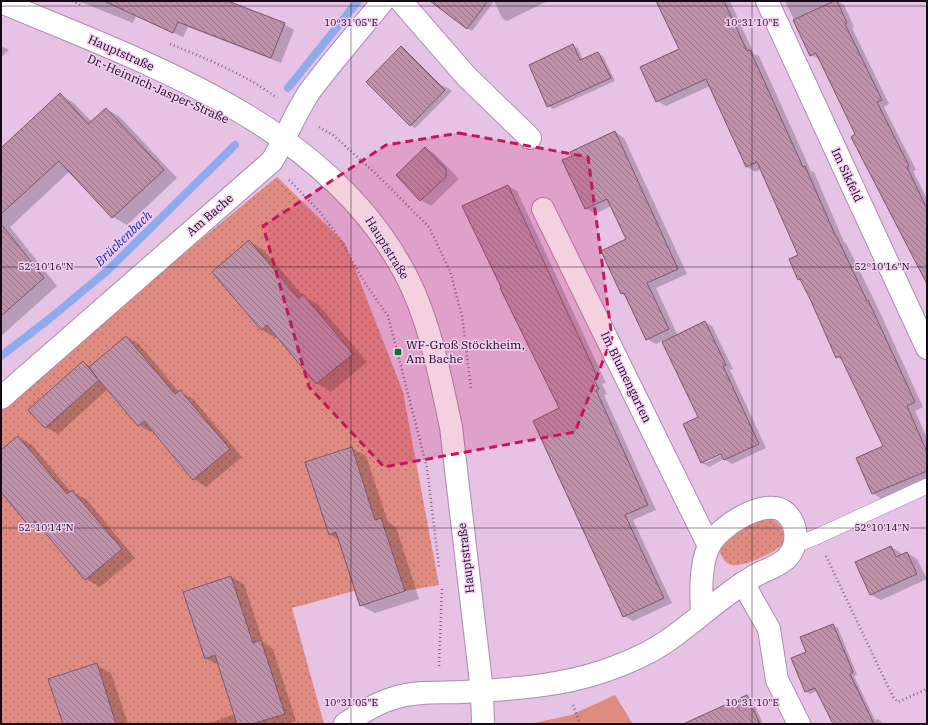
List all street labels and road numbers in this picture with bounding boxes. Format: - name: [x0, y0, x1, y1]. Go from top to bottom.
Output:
- street label: Hauptstraße: [86, 31, 157, 74]
- street label: Dr.-Heinrich-Jasper-Straße: [85, 50, 231, 127]
- street label: Im Sikfeld: [828, 146, 866, 204]
- street label: Am Bache: [183, 190, 236, 239]
- street label: Hauptstraße: [362, 214, 413, 282]
- street label: Im Blumengarten: [598, 329, 655, 425]
- street label: Hauptstraße: [454, 522, 477, 594]

